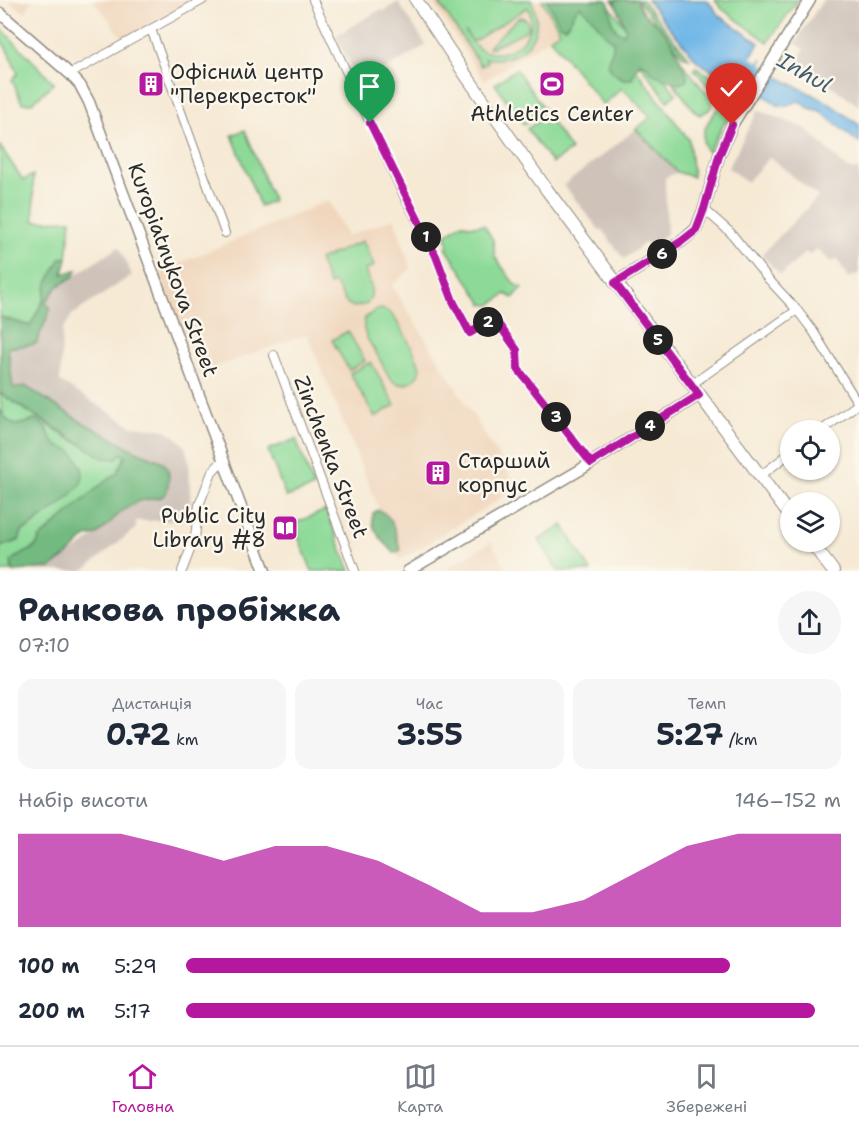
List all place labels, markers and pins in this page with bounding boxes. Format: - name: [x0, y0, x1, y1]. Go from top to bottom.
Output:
- place label: Офісний центр "Перекресток": [170, 58, 324, 110]
- pin: [344, 61, 395, 123]
- pin: [706, 63, 757, 125]
- building icon: Офісний центр "Перекресток": [136, 69, 166, 99]
- sports icon: Athletics Center: [537, 69, 567, 99]
- place label: Athletics Center: [470, 100, 634, 128]
- pin: 1: [411, 222, 441, 252]
- pin: 6: [647, 239, 677, 269]
- pin: 2: [473, 307, 503, 337]
- pin: 5: [643, 325, 673, 355]
- pin: 3: [541, 402, 571, 432]
- pin: 4: [635, 411, 665, 441]
- place label: Старший корпус: [458, 447, 550, 499]
- building icon: Старший корпус: [423, 458, 453, 488]
- place label: Public City Library #8: [153, 502, 266, 554]
- library icon: Public City Library #8: [270, 513, 300, 543]

